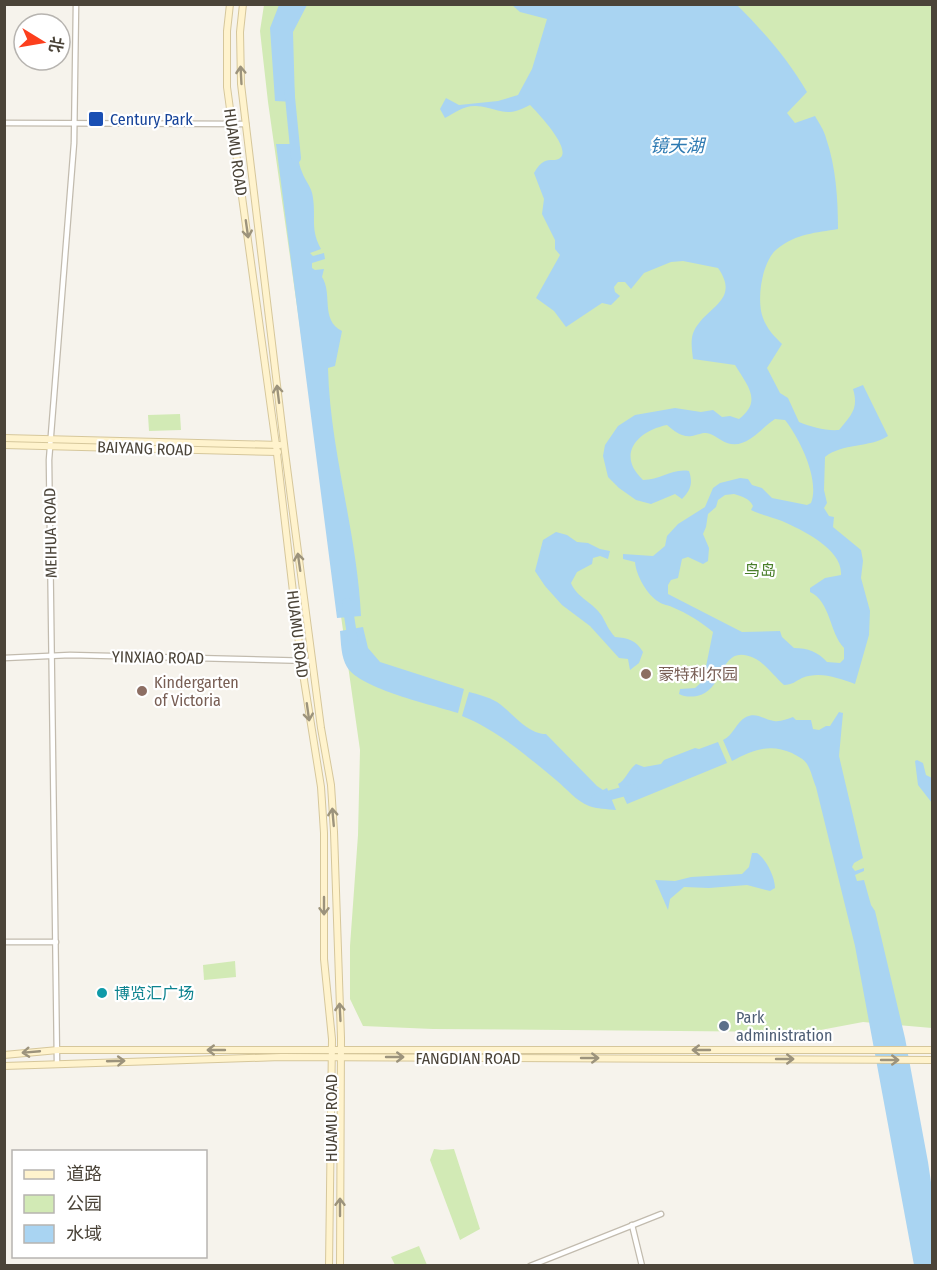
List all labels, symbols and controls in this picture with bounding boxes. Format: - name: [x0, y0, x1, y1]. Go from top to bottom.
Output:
- north arrow: [12, 12, 72, 72]
- text: 北: [45, 35, 67, 54]
- one-way arrow: [236, 66, 247, 86]
- street label: HUAMU ROAD: [220, 107, 251, 197]
- marker: Century Park: [87, 110, 105, 128]
- place label: Century Park: [110, 110, 193, 129]
- water label: 镜天湖: [650, 135, 707, 157]
- one-way arrow: [241, 219, 252, 239]
- one-way arrow: [272, 385, 283, 405]
- street label: BAIYANG ROAD: [97, 437, 193, 460]
- street label: MEIHUA ROAD: [40, 488, 61, 578]
- one-way arrow: [293, 552, 304, 572]
- park label: 鸟岛: [744, 561, 776, 580]
- street label: HUAMU ROAD: [283, 589, 312, 679]
- street label: YINXIAO ROAD: [112, 647, 204, 668]
- place label: 蒙特利尔园: [658, 665, 738, 684]
- marker: 蒙特利尔园: [639, 667, 653, 681]
- place label: Kindergarten of Victoria: [154, 673, 239, 710]
- marker: Kindergarten of Victoria: [135, 684, 149, 698]
- one-way arrow: [303, 701, 314, 721]
- one-way arrow: [327, 808, 338, 828]
- one-way arrow: [318, 895, 330, 915]
- place label: 博览汇广场: [114, 984, 194, 1003]
- marker: 博览汇广场: [95, 986, 109, 1000]
- one-way arrow: [335, 1003, 346, 1023]
- place label: Park administration: [736, 1008, 832, 1045]
- marker: Park administration: [717, 1019, 731, 1033]
- one-way arrow: [207, 1044, 227, 1056]
- one-way arrow: [692, 1044, 712, 1056]
- one-way arrow: [22, 1047, 42, 1058]
- street label: FANGDIAN ROAD: [415, 1049, 521, 1068]
- one-way arrow: [384, 1051, 404, 1063]
- one-way arrow: [579, 1052, 599, 1064]
- one-way arrow: [774, 1053, 794, 1065]
- one-way arrow: [880, 1054, 900, 1066]
- one-way arrow: [105, 1055, 125, 1067]
- street label: HUAMU ROAD: [322, 1074, 341, 1162]
- legend: [12, 1150, 207, 1258]
- text: 道路: [66, 1163, 102, 1185]
- text: 公园: [66, 1193, 102, 1215]
- one-way arrow: [334, 1198, 346, 1218]
- text: 水域: [66, 1223, 102, 1245]

